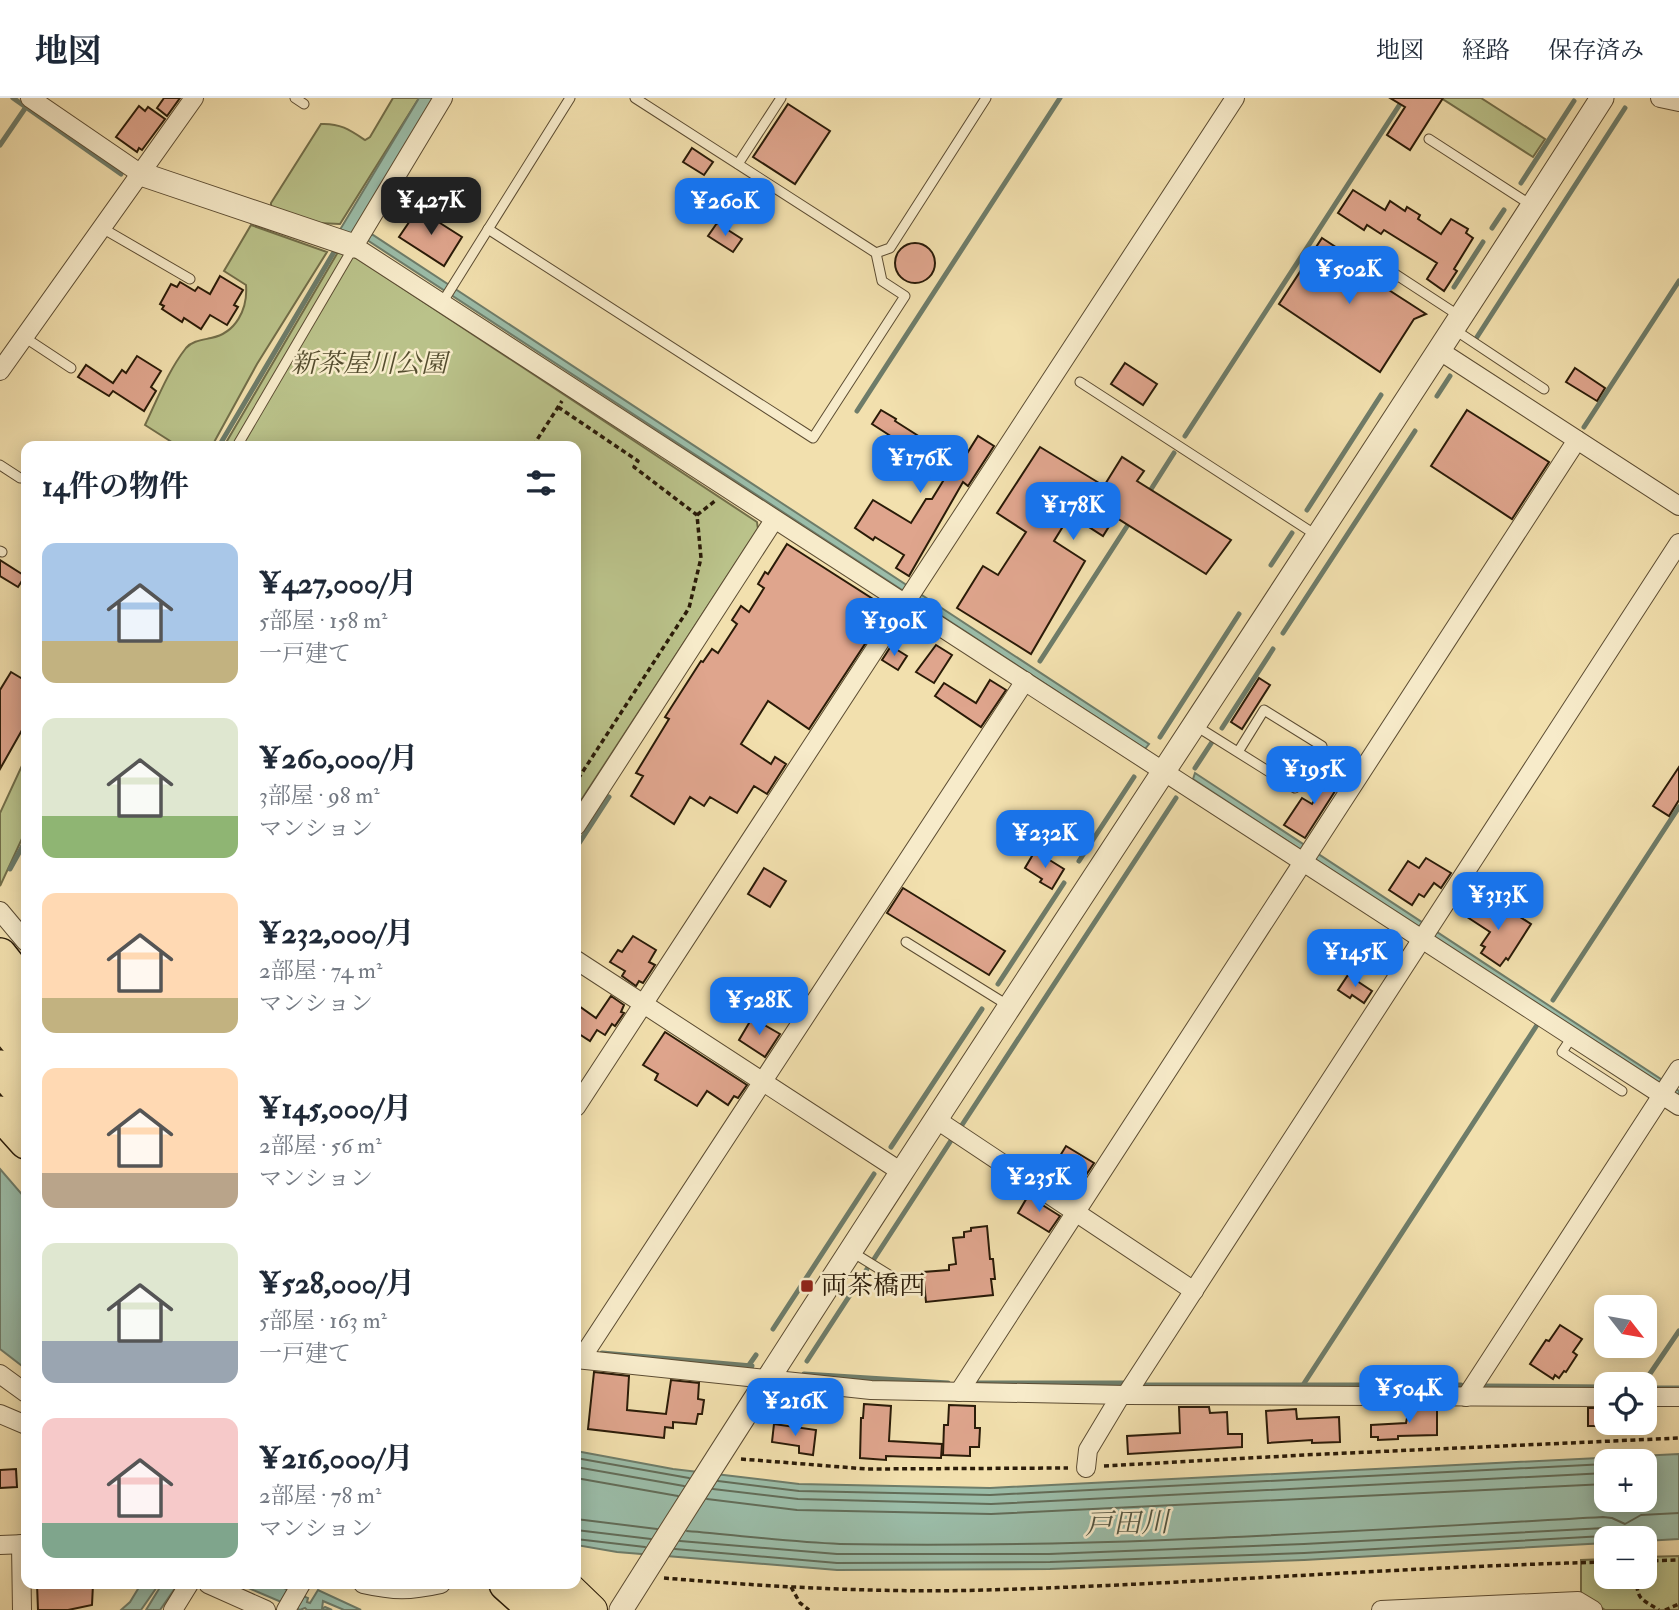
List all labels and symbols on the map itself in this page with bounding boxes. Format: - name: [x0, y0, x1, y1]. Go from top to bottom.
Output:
- pin: ¥427K: [382, 178, 480, 237]
- pin: ¥260K: [676, 178, 774, 238]
- pin: ¥502K: [1300, 246, 1398, 306]
- park label: 新茶屋川公園: [291, 348, 451, 380]
- pin: ¥176K: [871, 436, 969, 495]
- pin: ¥178K: [1024, 482, 1122, 542]
- pin: ¥190K: [845, 598, 943, 658]
- pin: ¥195K: [1265, 746, 1363, 806]
- pin: ¥232K: [996, 810, 1094, 870]
- pin: ¥313K: [1449, 872, 1547, 932]
- pin: ¥145K: [1306, 930, 1404, 989]
- pin: ¥528K: [710, 978, 808, 1037]
- pin: ¥235K: [990, 1154, 1088, 1214]
- place label: 両茶橋西: [821, 1270, 925, 1302]
- marker: 両茶橋西: [799, 1278, 815, 1294]
- north arrow: [1594, 1295, 1657, 1358]
- pin: ¥504K: [1360, 1366, 1458, 1425]
- pin: ¥216K: [746, 1378, 844, 1438]
- water label: 戸田川: [1084, 1505, 1173, 1543]

